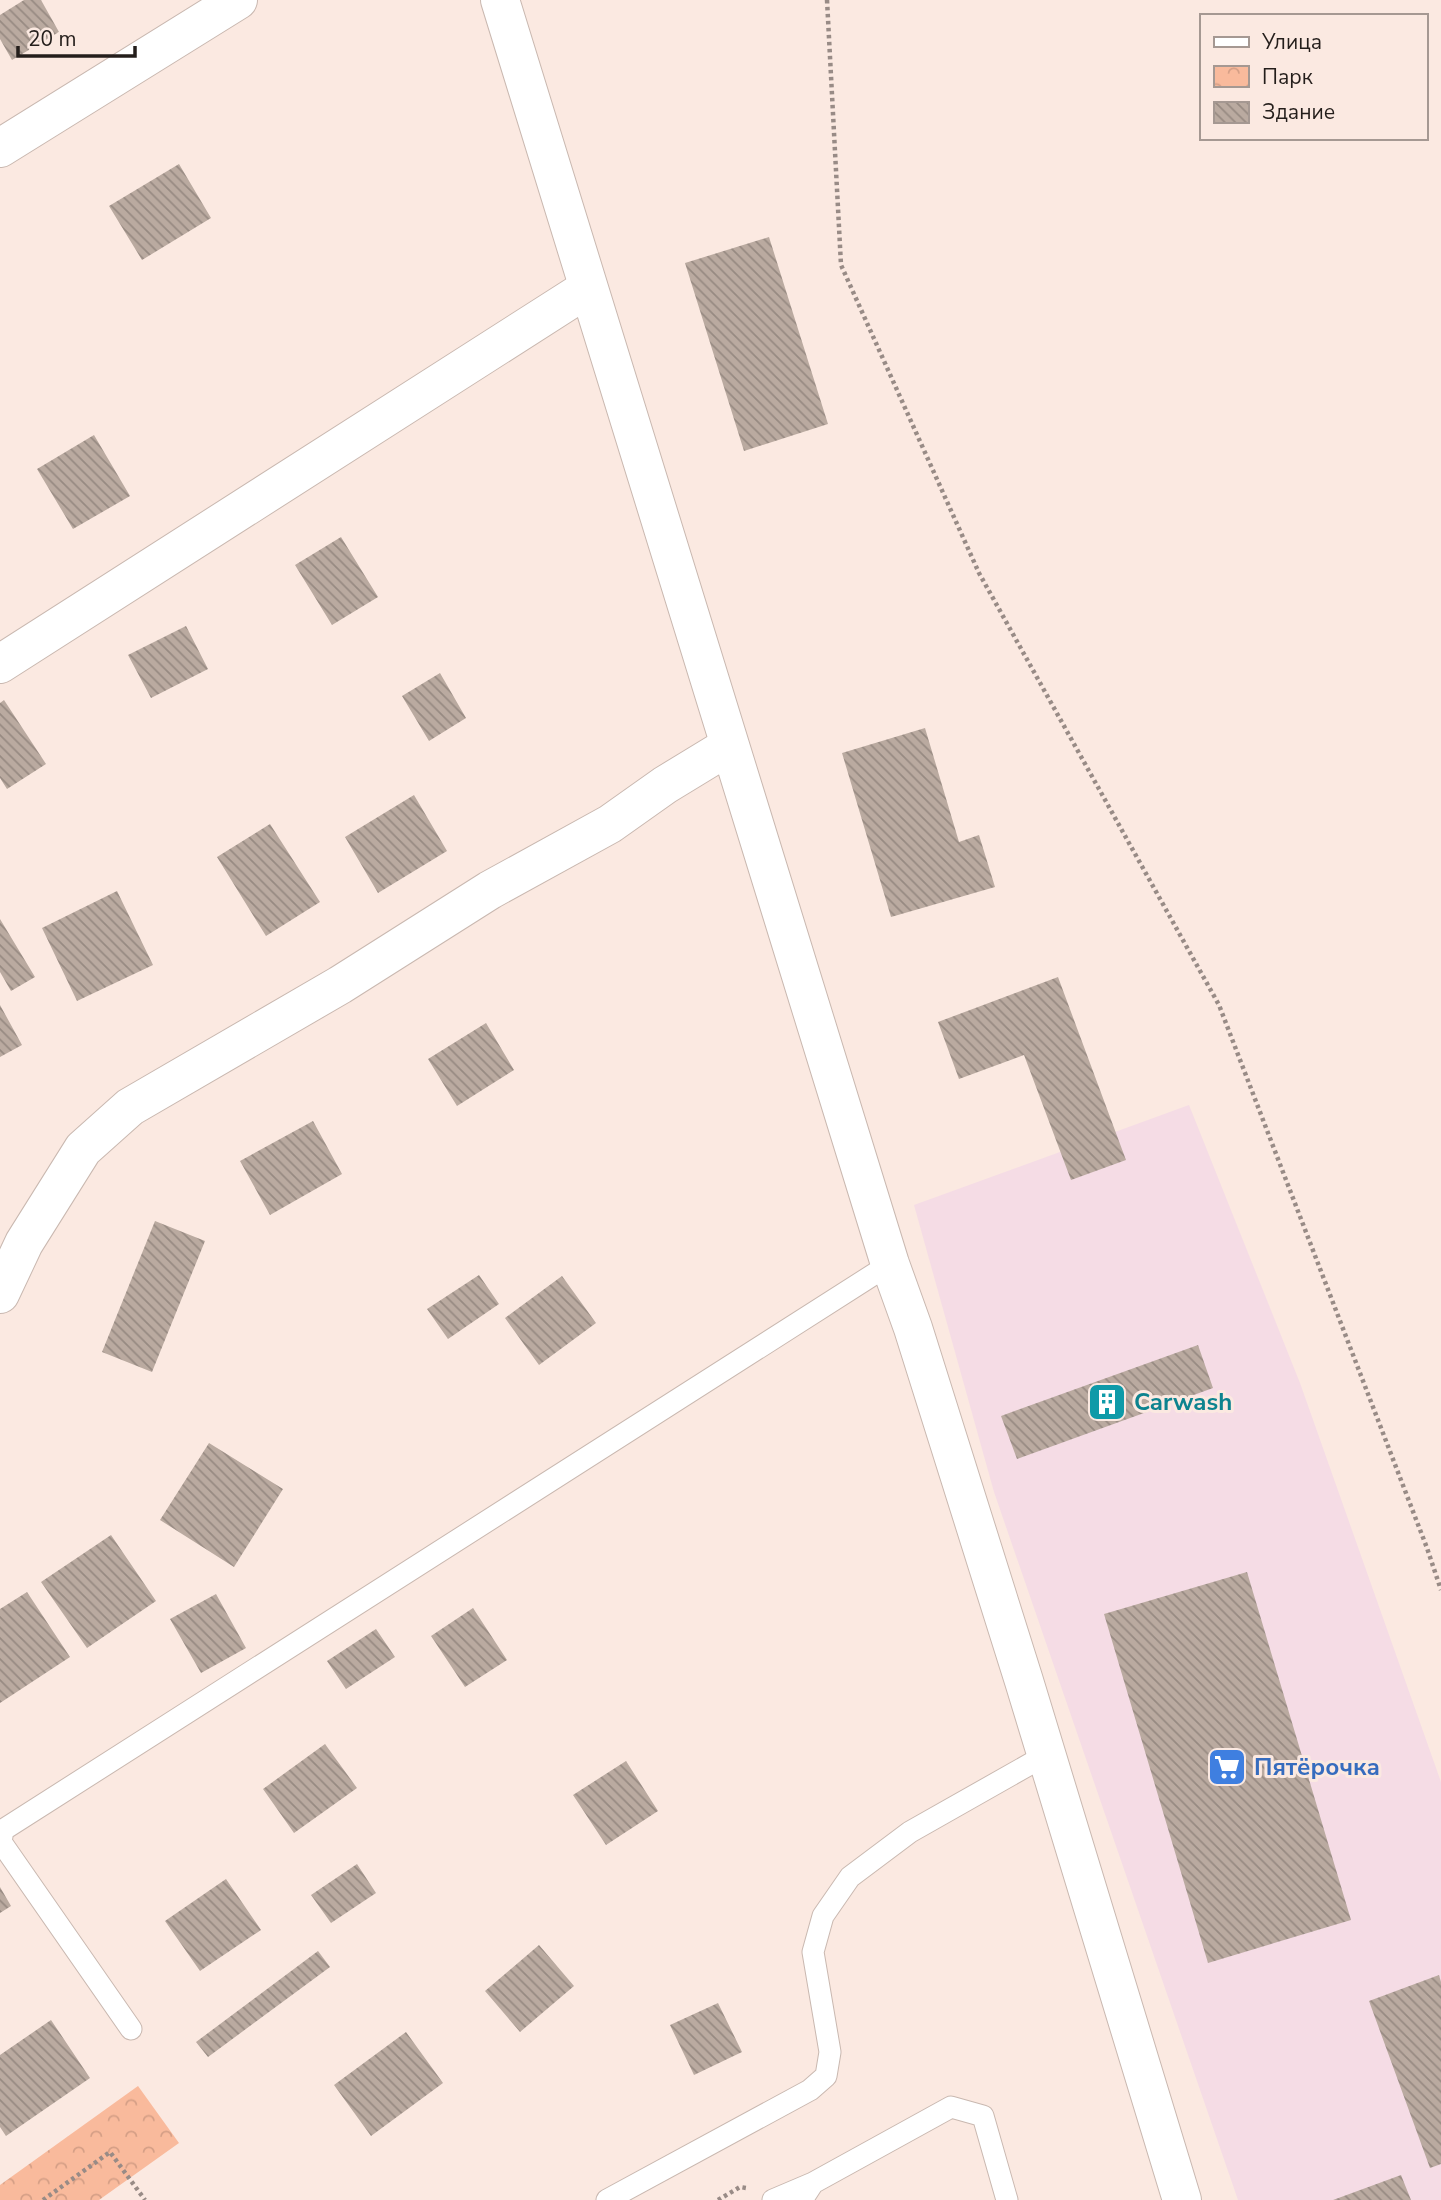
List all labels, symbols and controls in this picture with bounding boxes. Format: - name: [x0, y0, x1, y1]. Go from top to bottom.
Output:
- scale bar: [18, 14, 135, 58]
- legend: [1200, 14, 1427, 140]
- text: 20 m: [28, 25, 77, 53]
- text: Улица: [1261, 28, 1322, 56]
- text: Парк: [1262, 63, 1314, 91]
- text: Здание: [1262, 98, 1335, 126]
- building icon: Carwash: [1086, 1381, 1128, 1423]
- place label: Carwash: [1134, 1386, 1232, 1418]
- supermarket icon: Пятёрочка: [1206, 1746, 1248, 1788]
- place label: Пятёрочка: [1254, 1751, 1380, 1783]

